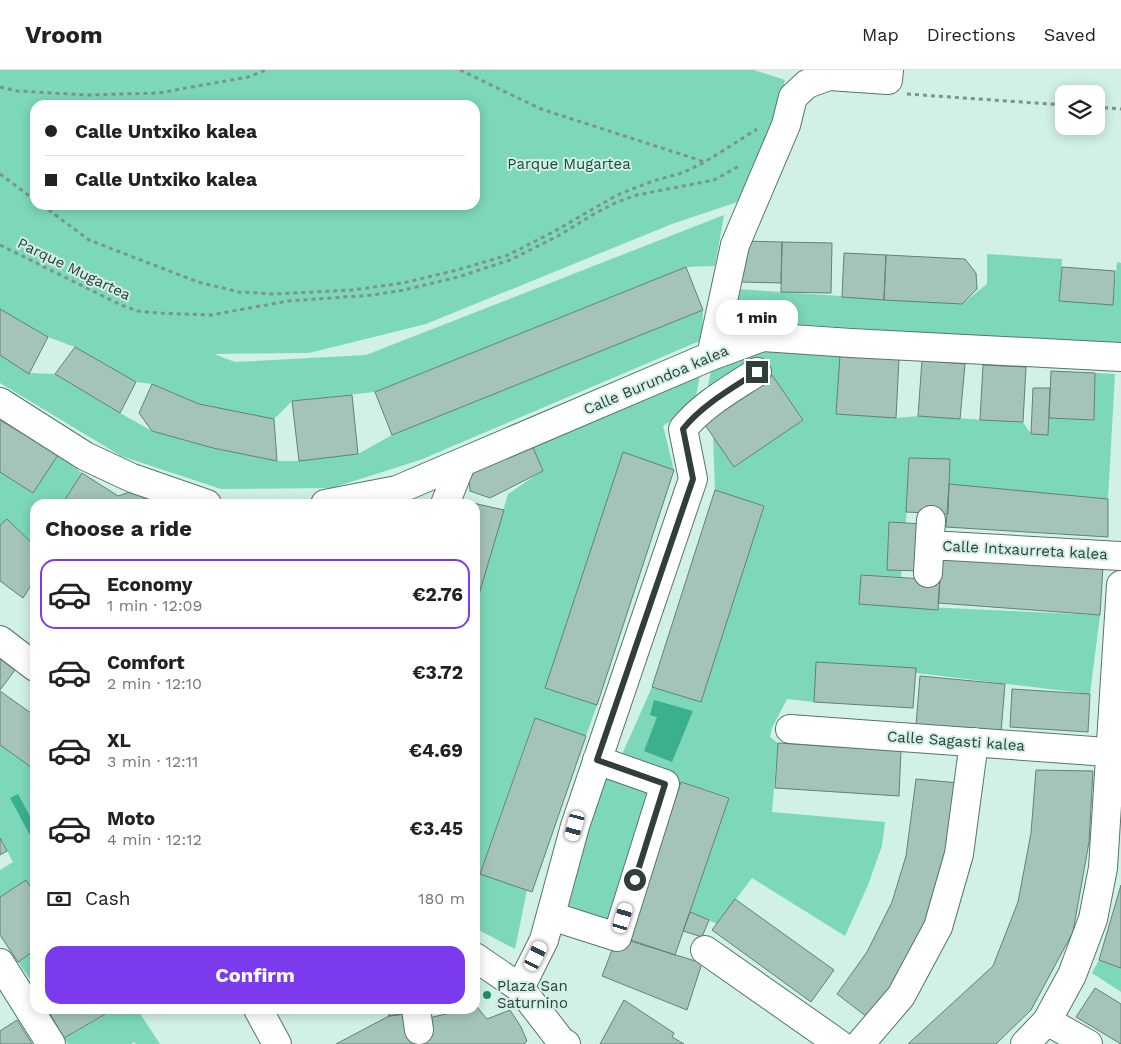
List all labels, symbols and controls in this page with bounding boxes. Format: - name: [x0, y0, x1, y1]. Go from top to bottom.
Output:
- text: Vroom: [25, 21, 103, 49]
- text: Map: [862, 24, 899, 45]
- text: Directions: [927, 24, 1016, 45]
- text: Saved: [1044, 24, 1096, 45]
- map controls: [1055, 85, 1105, 135]
- button: layers: [1055, 85, 1105, 135]
- text: Calle Untxiko kalea: [75, 120, 257, 143]
- park label: Parque Mugartea: [507, 155, 631, 173]
- text: Calle Untxiko kalea: [75, 168, 257, 191]
- street label: Parque Mugartea: [15, 234, 134, 304]
- callout: 1 min: [716, 300, 798, 334]
- text: 1 min: [736, 308, 778, 327]
- street label: Calle Burundoa kalea: [581, 341, 732, 419]
- route end: [746, 361, 768, 383]
- text: Choose a ride: [45, 516, 192, 541]
- street label: Calle Intxaurreta kalea: [942, 537, 1109, 563]
- icon: car: [47, 572, 92, 617]
- text: Economy: [107, 573, 192, 596]
- text: €2.76: [412, 583, 463, 606]
- text: 1 min · 12:09: [107, 596, 202, 615]
- icon: car: [47, 650, 92, 695]
- text: Comfort: [107, 651, 185, 674]
- text: €3.72: [412, 661, 463, 684]
- text: 2 min · 12:10: [107, 674, 202, 693]
- street label: Calle Sagasti kalea: [887, 727, 1026, 755]
- icon: car: [47, 728, 92, 773]
- text: XL: [107, 729, 131, 752]
- text: €4.69: [409, 739, 463, 762]
- text: 3 min · 12:11: [107, 752, 198, 771]
- icon: car: [47, 806, 92, 851]
- text: Moto: [107, 807, 155, 830]
- car: [563, 810, 586, 842]
- text: €3.45: [410, 817, 463, 840]
- text: 4 min · 12:12: [107, 830, 202, 849]
- route start: [624, 869, 646, 891]
- icon: cash: [45, 885, 73, 913]
- text: Cash: [85, 887, 131, 910]
- text: 180 m: [418, 889, 465, 908]
- car: [611, 901, 634, 935]
- car: [522, 939, 549, 973]
- button: Confirm: [45, 946, 465, 1004]
- place label: Plaza San Saturnino: [497, 977, 568, 1012]
- marker: Plaza San Saturnino: [481, 989, 493, 1001]

